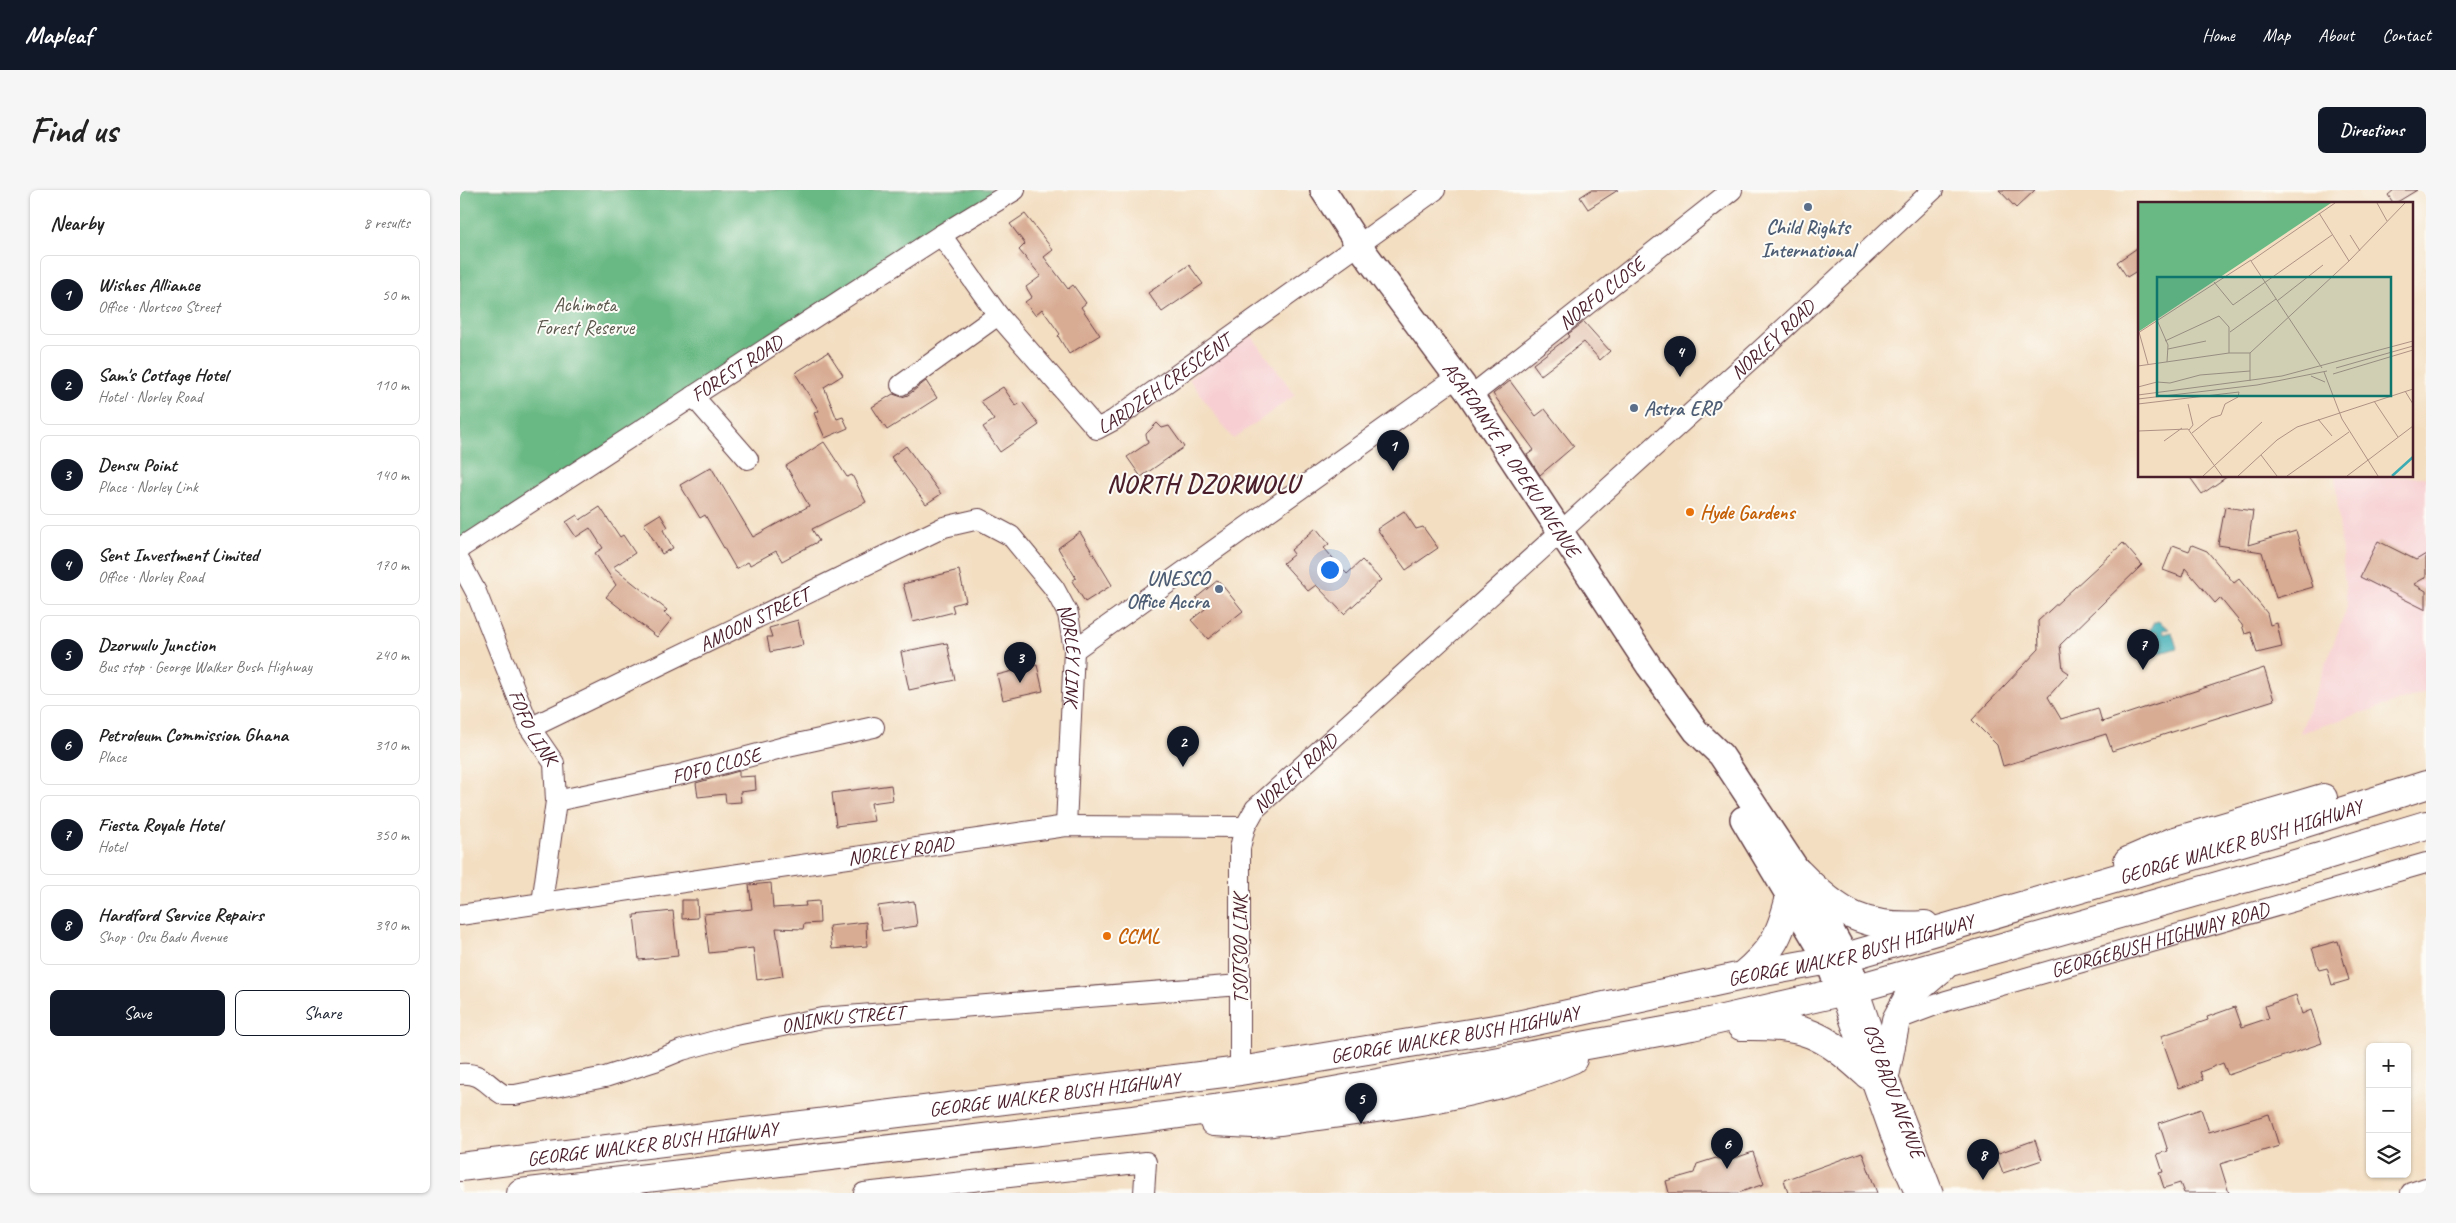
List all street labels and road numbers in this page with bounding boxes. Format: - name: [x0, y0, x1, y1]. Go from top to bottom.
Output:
- street label: NORFO CLOSE: [1554, 250, 1652, 335]
- street label: NORLEY ROAD: [1725, 293, 1822, 385]
- street label: LARDZEH CRESCENT: [1093, 326, 1240, 440]
- street label: FOREST ROAD: [686, 328, 789, 407]
- street label: ASAFOANYE A. OPEKU AVENUE: [1437, 357, 1587, 564]
- street label: AMOON STREET: [695, 580, 818, 657]
- street label: NORLEY LINK: [1051, 599, 1087, 710]
- street label: FOFO LINK: [503, 686, 565, 772]
- street label: NORLEY ROAD: [1247, 727, 1345, 818]
- street label: FOFO CLOSE: [669, 741, 766, 789]
- street label: GEORGE WALKER BUSH HIGHWAY: [2116, 793, 2368, 890]
- street label: NORLEY ROAD: [846, 830, 957, 871]
- street label: TSOTSOO LINK: [1228, 890, 1253, 1004]
- street label: GEORGEBUSH HIGHWAY ROAD: [2048, 896, 2273, 983]
- street label: GEORGE WALKER BUSH HIGHWAY: [1725, 908, 1980, 992]
- street label: ONINKU STREET: [779, 999, 909, 1039]
- street label: GEORGE WALKER BUSH HIGHWAY: [1329, 999, 1585, 1069]
- street label: OSU BADU AVENUE: [1858, 1020, 1931, 1165]
- street label: GEORGE WALKER BUSH HIGHWAY: [928, 1066, 1184, 1122]
- street label: GEORGE WALKER BUSH HIGHWAY: [526, 1116, 782, 1172]

